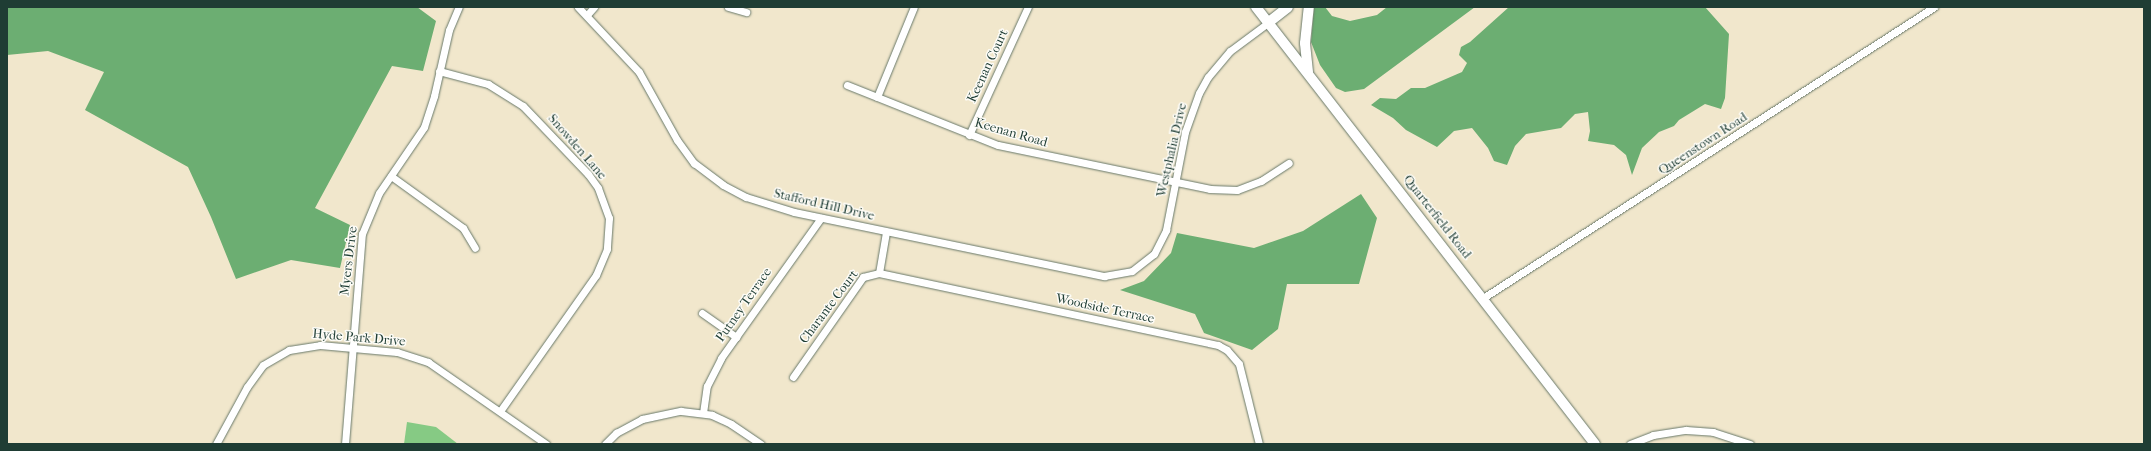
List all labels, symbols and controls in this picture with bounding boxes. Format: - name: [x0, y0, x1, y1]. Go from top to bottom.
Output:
- street label: Keenan Court: [964, 27, 1012, 105]
- street label: Westphalia Drive: [1154, 101, 1190, 199]
- street label: Queenstown Road: [1656, 110, 1750, 178]
- street label: Snowden Lane: [544, 111, 610, 183]
- street label: Keenan Road: [973, 115, 1049, 151]
- street label: Quarterfield Road: [1400, 172, 1474, 262]
- street label: Stafford Hill Drive: [772, 186, 876, 224]
- street label: Myers Drive: [337, 226, 361, 296]
- street label: Putney Terrace: [713, 265, 775, 345]
- street label: Charante Court: [796, 267, 862, 347]
- street label: Woodside Terrace: [1054, 291, 1156, 327]
- street label: Hyde Park Drive: [312, 326, 406, 350]

